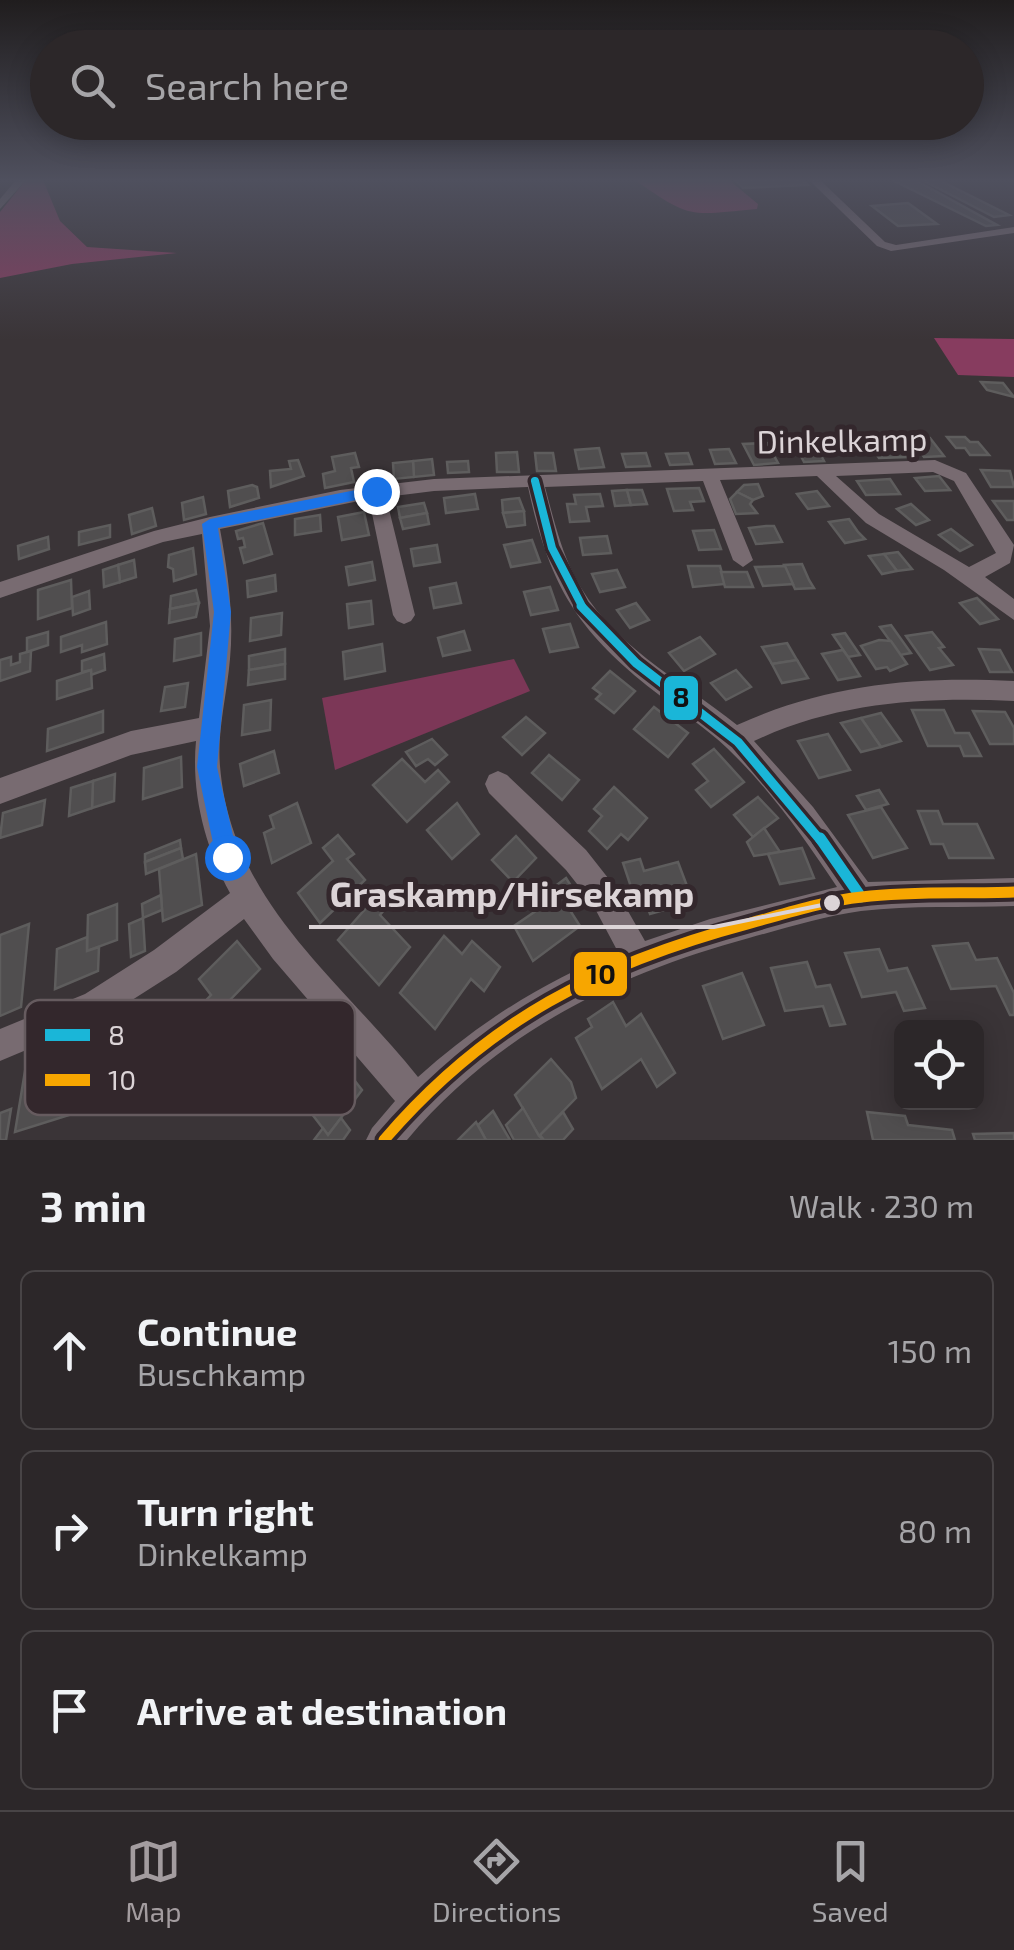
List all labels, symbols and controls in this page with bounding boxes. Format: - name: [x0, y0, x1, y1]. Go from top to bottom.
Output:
- search box: [30, 30, 984, 140]
- icon: search: [65, 58, 120, 113]
- text: Search here: [145, 62, 349, 108]
- street label: Dinkelkamp: [756, 419, 928, 459]
- route end: [354, 469, 400, 515]
- line badge: 8: [662, 674, 700, 722]
- text: 8: [672, 679, 690, 713]
- route start: [205, 835, 251, 881]
- callout: Graskamp/Hirsekamp: [309, 862, 714, 927]
- text: Graskamp/Hirsekamp: [330, 872, 694, 914]
- line badge: 10: [572, 950, 629, 998]
- text: 10: [586, 956, 616, 990]
- legend: [25, 1000, 355, 1115]
- text: 8: [108, 1017, 125, 1051]
- map controls: [894, 1020, 984, 1110]
- button: locate: [894, 1020, 984, 1110]
- text: 10: [108, 1062, 136, 1096]
- text: 3 min: [40, 1180, 147, 1230]
- text: Walk · 230 m: [789, 1186, 974, 1224]
- text: Continue: [137, 1308, 297, 1354]
- icon: ahead: [42, 1323, 97, 1378]
- text: 150 m: [888, 1331, 972, 1369]
- text: Buschkamp: [137, 1354, 306, 1392]
- text: Turn right: [137, 1488, 314, 1534]
- icon: right: [42, 1503, 97, 1558]
- text: 80 m: [898, 1511, 972, 1549]
- text: Dinkelkamp: [137, 1534, 308, 1572]
- icon: arrive: [42, 1683, 97, 1738]
- text: Arrive at destination: [137, 1687, 507, 1733]
- tab: Map: [125, 1834, 181, 1928]
- tab: Directions: [432, 1834, 561, 1928]
- tab: Saved: [812, 1834, 889, 1928]

